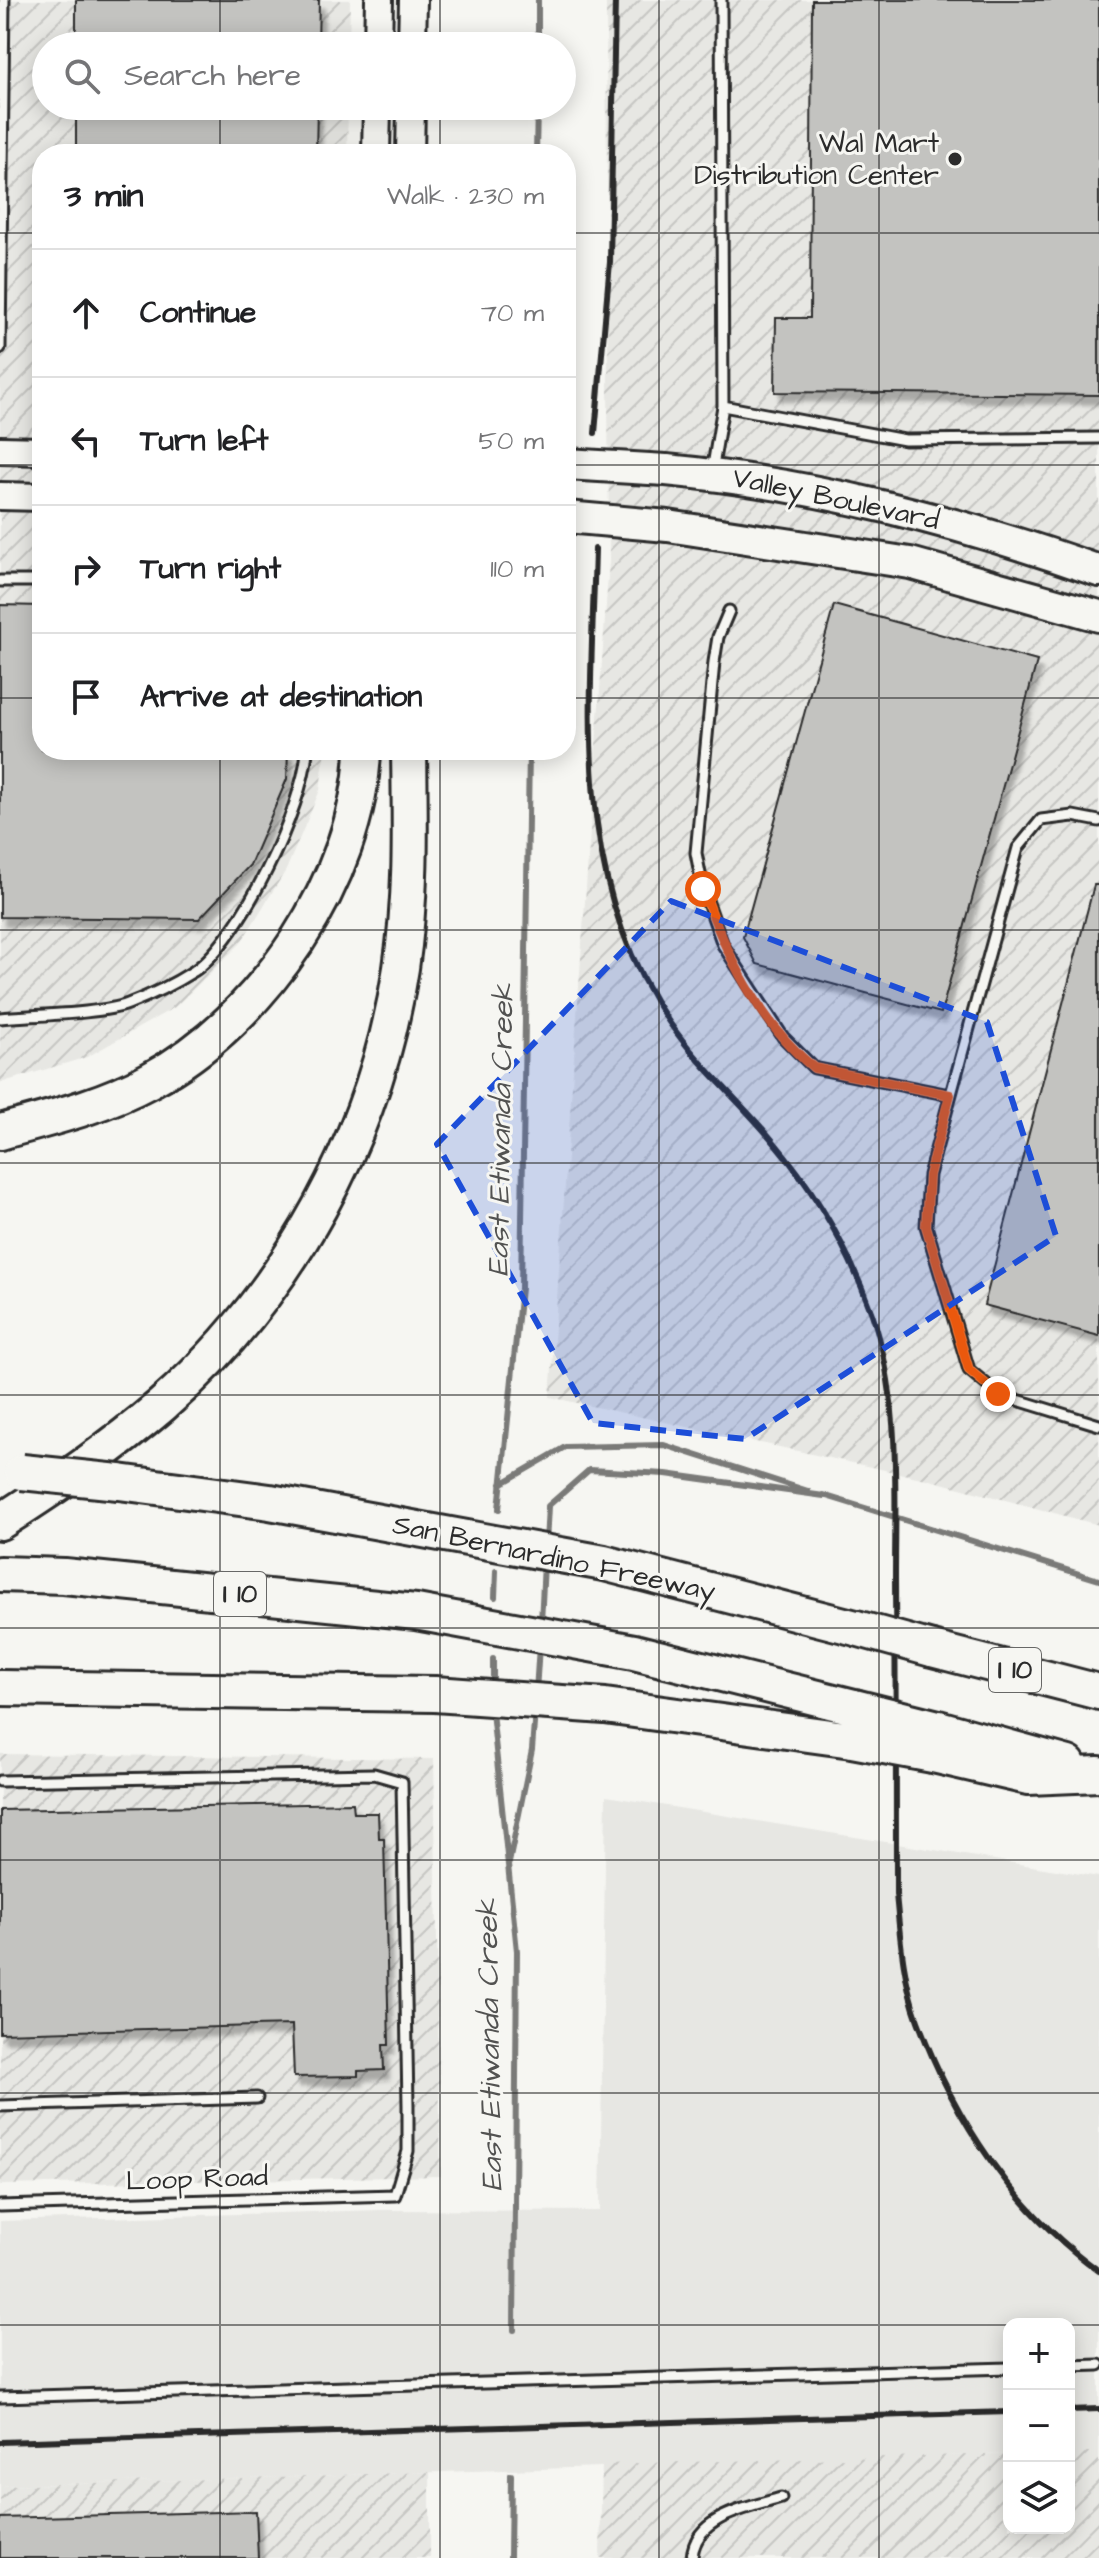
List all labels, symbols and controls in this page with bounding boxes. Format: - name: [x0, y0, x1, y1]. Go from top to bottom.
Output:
- search box: [32, 32, 576, 120]
- icon: search: [60, 54, 104, 98]
- text: Search here: [124, 55, 301, 97]
- place label: Wal Mart Distribution Center: [694, 124, 940, 195]
- marker: Wal Mart Distribution Center: [946, 150, 964, 168]
- text: 3 min: [64, 172, 144, 220]
- text: Walk · 230 m: [387, 178, 544, 214]
- icon: ahead: [64, 291, 108, 335]
- text: Continue: [140, 292, 256, 334]
- text: 70 m: [481, 295, 544, 331]
- icon: left: [64, 419, 108, 463]
- text: Turn left: [140, 420, 268, 462]
- text: 50 m: [479, 423, 544, 459]
- street label: Valley Boulevard: [729, 458, 943, 542]
- icon: right: [64, 547, 108, 591]
- text: Turn right: [140, 548, 281, 590]
- text: 110 m: [490, 551, 544, 587]
- icon: arrive: [64, 675, 108, 719]
- text: Arrive at destination: [140, 676, 422, 718]
- route start: [685, 871, 721, 907]
- water label: East Etiwanda Creek: [477, 983, 525, 1277]
- route end: [980, 1376, 1016, 1412]
- street label: San Bernardino Freeway: [389, 1505, 719, 1613]
- road number: I 10: [214, 1572, 266, 1616]
- road number: I 10: [989, 1648, 1041, 1692]
- water label: East Etiwanda Creek: [466, 1898, 514, 2192]
- street label: Loop Road: [125, 2157, 269, 2201]
- map controls: [1003, 2318, 1075, 2534]
- button: +: [1003, 2318, 1075, 2390]
- button: −: [1003, 2390, 1075, 2462]
- button: layers: [1003, 2462, 1075, 2534]

